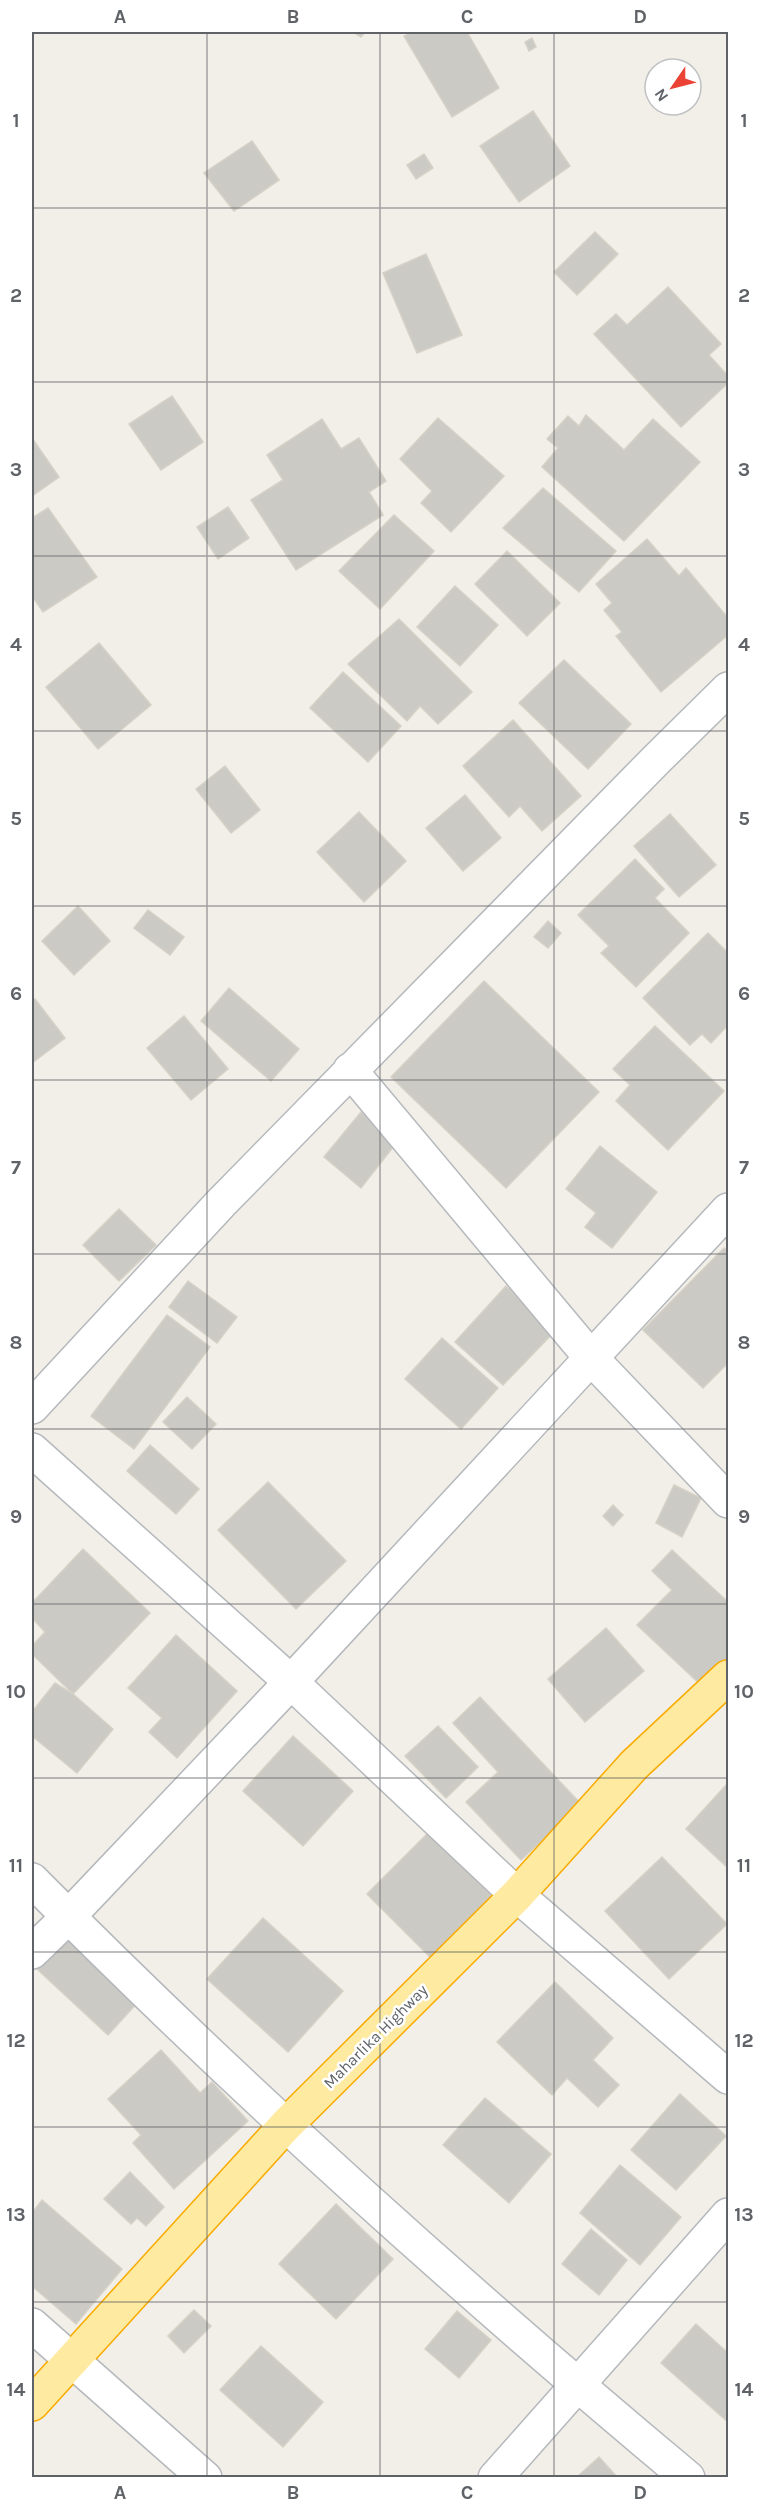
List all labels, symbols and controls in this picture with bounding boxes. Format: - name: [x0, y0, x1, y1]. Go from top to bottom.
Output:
- text: A: [114, 5, 127, 28]
- text: B: [287, 5, 299, 28]
- text: C: [461, 5, 473, 28]
- text: D: [633, 5, 647, 28]
- north arrow: [643, 57, 703, 117]
- text: N: [650, 85, 672, 105]
- text: 1: [12, 109, 20, 132]
- text: 1: [740, 109, 748, 132]
- text: 2: [10, 284, 22, 307]
- text: 2: [738, 284, 750, 307]
- text: 3: [10, 458, 22, 481]
- text: 3: [738, 458, 750, 481]
- text: 4: [10, 633, 22, 656]
- text: 4: [738, 633, 750, 656]
- text: 5: [10, 807, 22, 830]
- text: 5: [738, 807, 750, 830]
- text: 6: [10, 982, 22, 1005]
- text: 6: [738, 982, 750, 1005]
- text: 7: [11, 1156, 21, 1179]
- text: 7: [739, 1156, 749, 1179]
- text: 8: [10, 1331, 22, 1354]
- text: 8: [738, 1331, 750, 1354]
- text: 9: [10, 1505, 22, 1528]
- text: 9: [738, 1505, 750, 1528]
- text: 10: [6, 1680, 26, 1703]
- text: 10: [734, 1680, 754, 1703]
- text: 11: [9, 1854, 23, 1877]
- text: 11: [737, 1854, 751, 1877]
- street label: Maharlika Highway: [319, 1980, 432, 2092]
- text: 12: [6, 2029, 26, 2052]
- text: 12: [734, 2029, 754, 2052]
- text: 13: [6, 2203, 26, 2226]
- text: 13: [734, 2203, 754, 2226]
- text: 14: [6, 2378, 26, 2401]
- text: 14: [734, 2378, 754, 2401]
- text: A: [114, 2481, 127, 2504]
- text: B: [287, 2481, 299, 2504]
- text: C: [461, 2481, 473, 2504]
- text: D: [633, 2481, 647, 2504]

